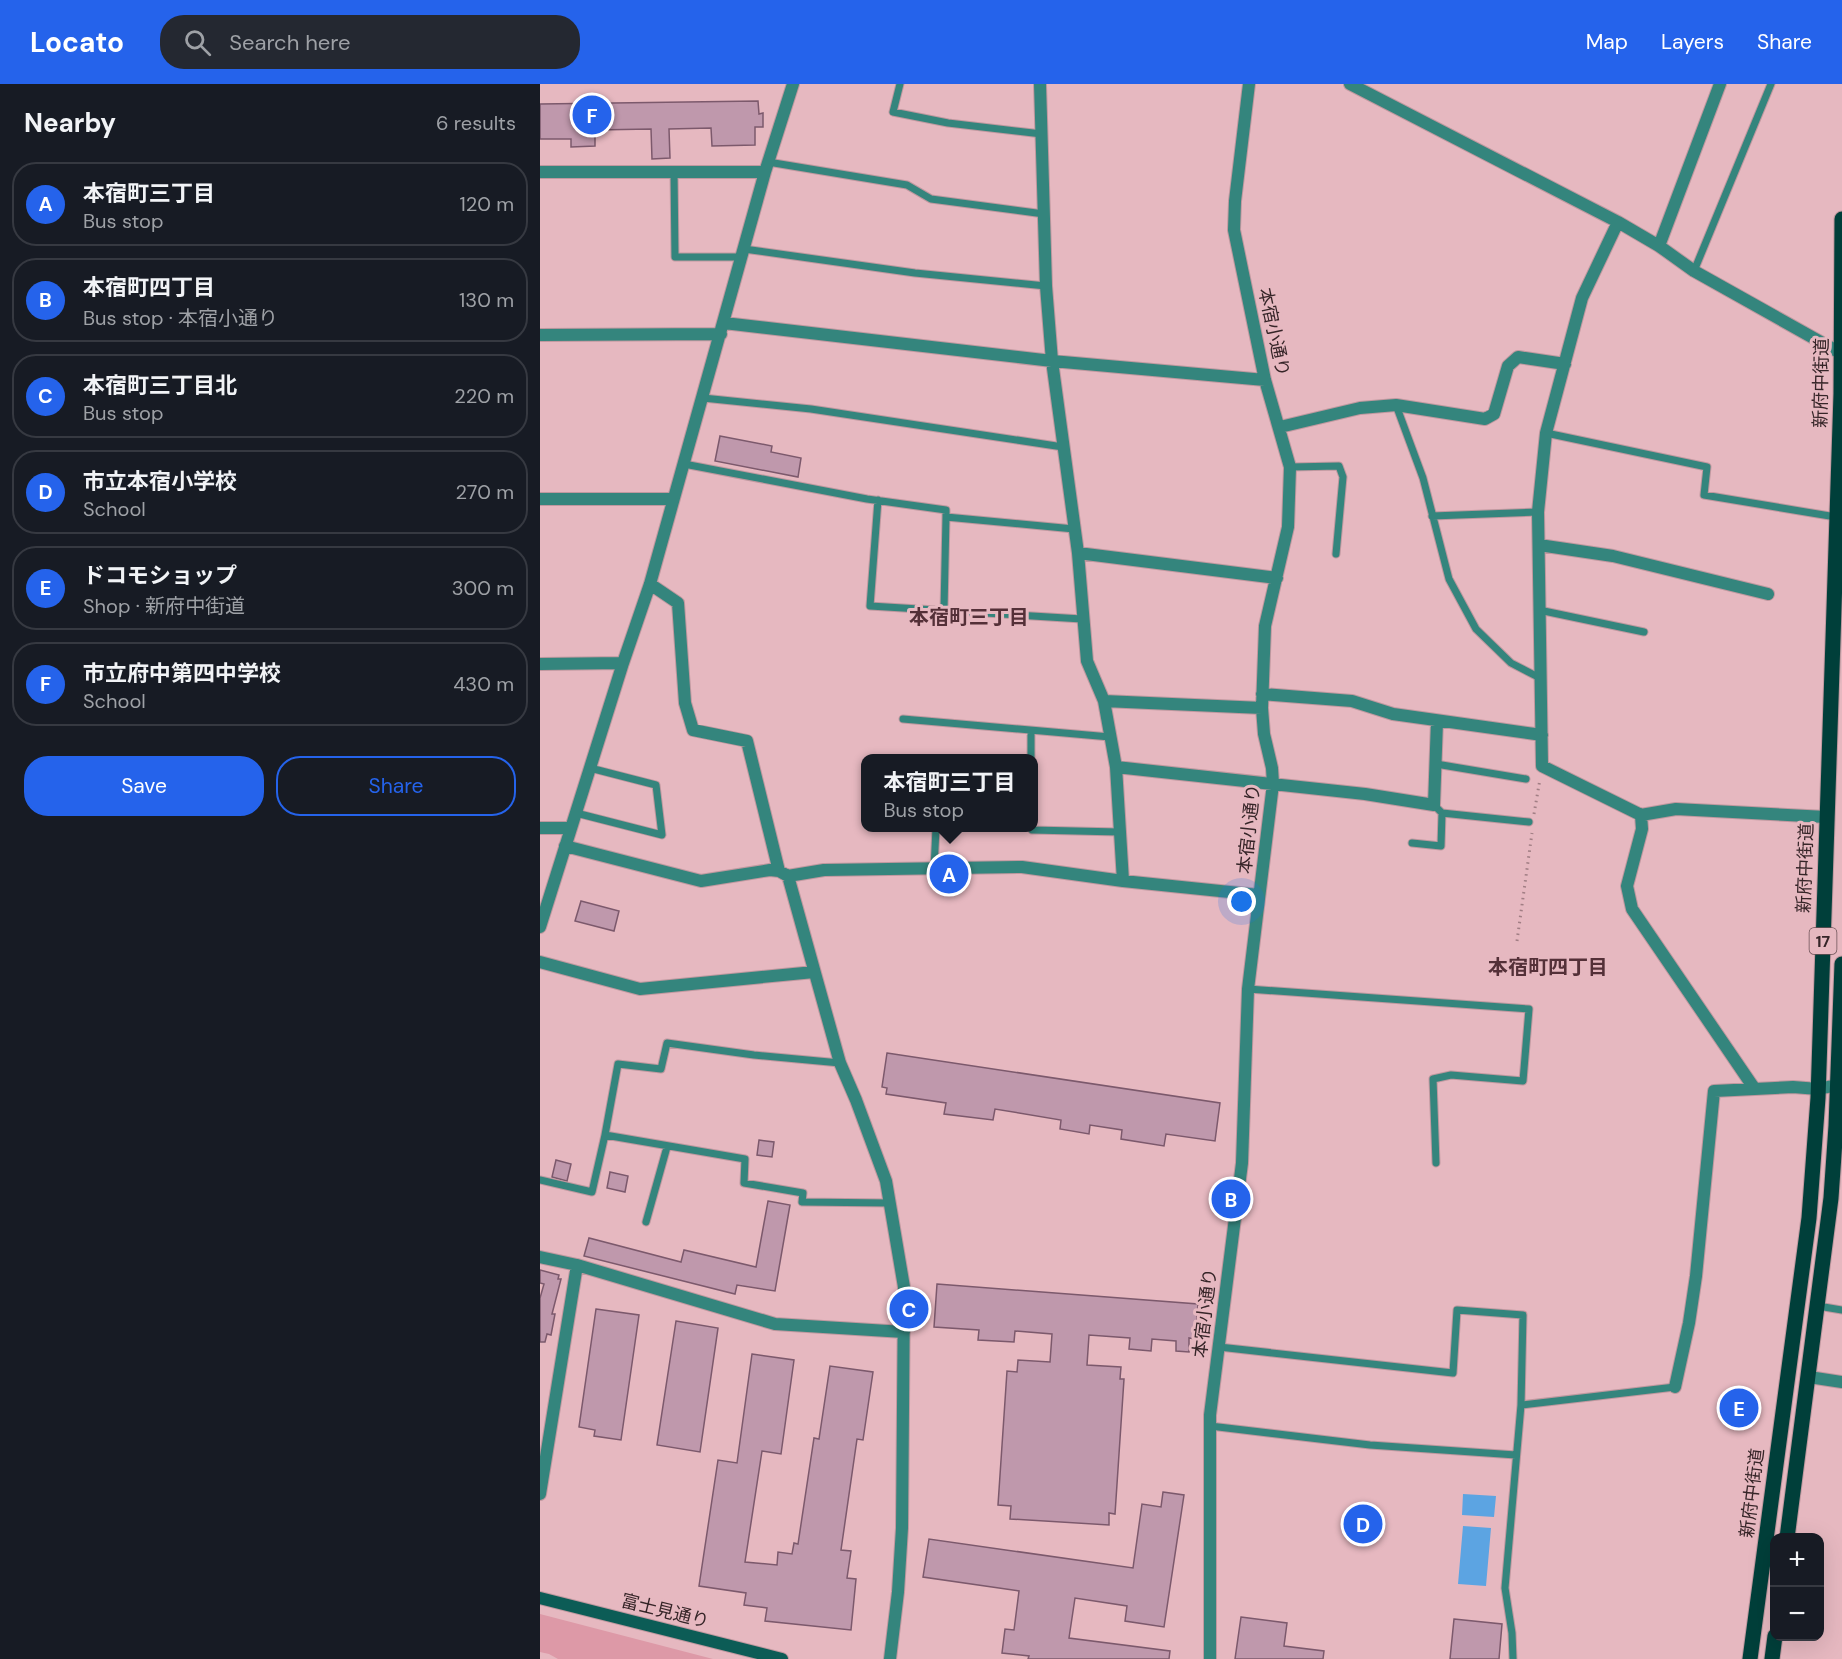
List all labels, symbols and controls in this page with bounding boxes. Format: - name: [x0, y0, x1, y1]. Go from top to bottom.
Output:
- search box: [160, 15, 580, 69]
- text: Locato: [30, 24, 124, 61]
- icon: search: [181, 26, 214, 59]
- text: Search here: [229, 28, 351, 57]
- text: Map: [1586, 28, 1628, 56]
- text: Layers: [1661, 28, 1724, 56]
- text: Share: [1757, 28, 1812, 56]
- pin: F: [572, 93, 612, 138]
- text: Nearby: [24, 106, 116, 140]
- text: 6 results: [436, 110, 516, 136]
- text: 本宿町三丁目: [83, 179, 215, 208]
- text: A: [38, 191, 53, 217]
- text: 120 m: [460, 191, 514, 217]
- text: Bus stop: [83, 208, 163, 234]
- text: 本宿町四丁目: [83, 273, 215, 302]
- street label: 本宿小通り: [1253, 285, 1295, 379]
- text: B: [39, 287, 52, 313]
- text: 130 m: [459, 287, 514, 313]
- text: Bus stop · 本宿小通り: [83, 305, 278, 331]
- street label: 新府中街道: [1808, 338, 1834, 428]
- text: 本宿町三丁目北: [83, 371, 237, 400]
- text: C: [38, 383, 53, 409]
- text: 220 m: [454, 383, 514, 409]
- text: Bus stop: [83, 400, 163, 426]
- text: 市立本宿小学校: [83, 467, 237, 496]
- text: D: [38, 479, 53, 505]
- text: 270 m: [456, 479, 514, 505]
- text: School: [83, 496, 146, 522]
- text: ドコモショップ: [83, 561, 237, 590]
- text: E: [40, 575, 51, 601]
- text: 300 m: [452, 575, 514, 601]
- text: Shop · 新府中街道: [83, 593, 245, 619]
- district label: 本宿町三丁目: [909, 604, 1029, 630]
- text: 市立府中第四中学校: [83, 659, 281, 688]
- text: F: [40, 671, 51, 697]
- text: 430 m: [453, 671, 514, 697]
- text: School: [83, 688, 146, 714]
- popup: [861, 754, 1038, 832]
- button: Save: [24, 756, 264, 816]
- button: Share: [276, 756, 516, 816]
- text: 本宿町三丁目: [883, 768, 1016, 797]
- street label: 本宿小通り: [1232, 783, 1266, 875]
- text: Bus stop: [883, 797, 964, 823]
- street label: 新府中街道: [1791, 823, 1819, 913]
- pin: A: [930, 852, 968, 896]
- your location: [1227, 887, 1256, 916]
- road number: 17: [1810, 928, 1836, 954]
- district label: 本宿町四丁目: [1488, 954, 1608, 980]
- pin: B: [1212, 1176, 1250, 1222]
- street label: 本宿小通り: [1188, 1267, 1222, 1359]
- pin: C: [890, 1286, 928, 1332]
- pin: E: [1720, 1386, 1758, 1430]
- street label: 新府中街道: [1735, 1447, 1769, 1539]
- pin: D: [1344, 1502, 1382, 1546]
- map controls: [1770, 1533, 1824, 1641]
- button: +: [1770, 1533, 1824, 1587]
- button: −: [1770, 1587, 1824, 1641]
- street label: 富士見通り: [618, 1588, 712, 1634]

